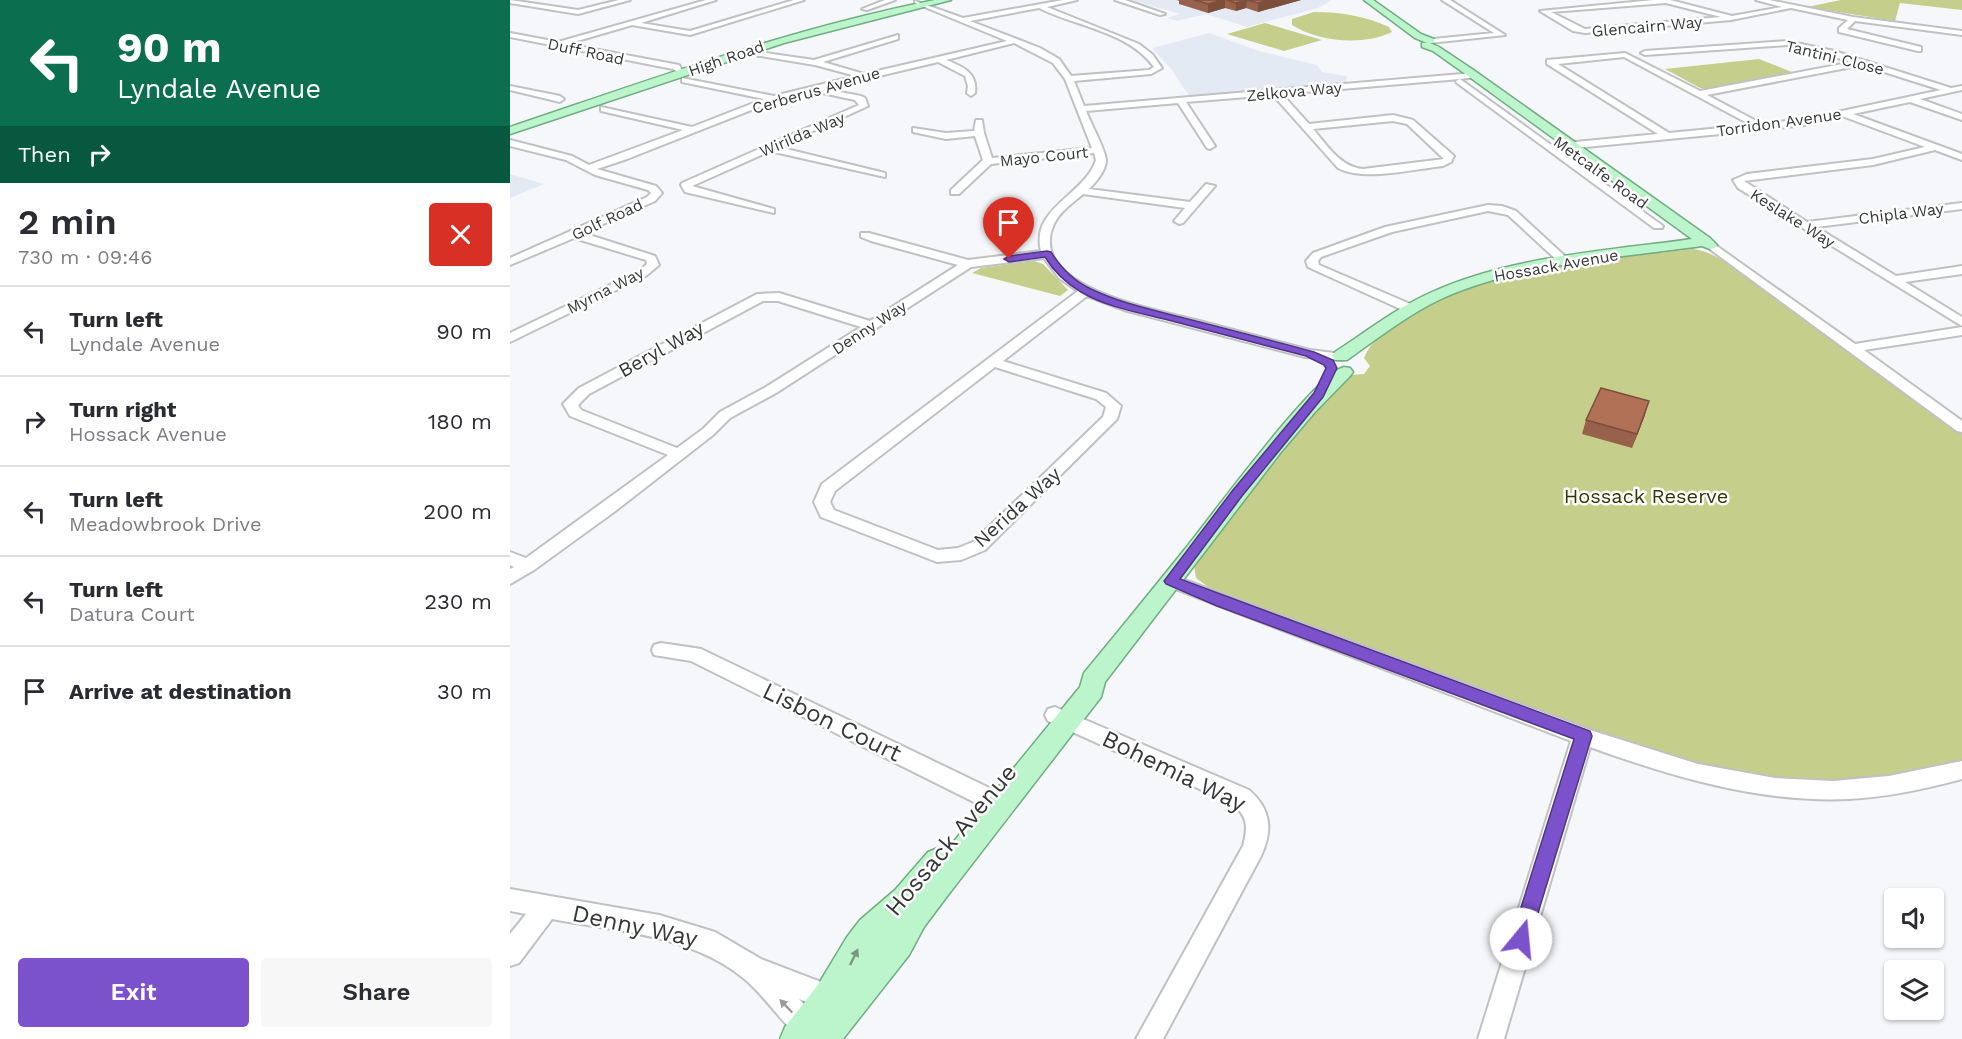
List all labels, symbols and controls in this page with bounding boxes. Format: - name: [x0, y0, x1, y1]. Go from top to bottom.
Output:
- street label: Glencairn Way: [1591, 12, 1704, 41]
- text: 90 m: [117, 23, 221, 72]
- icon: left: [18, 24, 96, 102]
- street label: Duff Road: [546, 34, 626, 69]
- street label: Tantini Close: [1784, 36, 1886, 79]
- street label: High Road: [686, 37, 767, 80]
- street label: Cerberus Avenue: [750, 63, 882, 118]
- text: Lyndale Avenue: [117, 73, 321, 105]
- street label: Zelkova Way: [1246, 78, 1343, 105]
- street label: Torridon Avenue: [1715, 104, 1843, 141]
- street label: Wirilda Way: [757, 108, 848, 161]
- street label: Metcalfe Road: [1550, 132, 1652, 213]
- icon: right: [83, 138, 116, 171]
- text: Then: [18, 142, 71, 167]
- street label: Mayo Court: [999, 142, 1089, 171]
- street label: Keslake Way: [1747, 185, 1839, 252]
- street label: Golf Road: [569, 195, 646, 244]
- pin: [983, 197, 1034, 259]
- street label: Chipla Way: [1858, 199, 1945, 228]
- text: 2 min: [18, 201, 117, 243]
- button: close: [429, 203, 492, 266]
- icon: arrive: [992, 206, 1025, 239]
- text: 730 m · 09:46: [18, 245, 152, 269]
- street label: Hossack Avenue: [1492, 245, 1620, 286]
- street label: Myrna Way: [564, 263, 647, 318]
- street label: Denny Way: [829, 296, 911, 358]
- text: Turn left: [69, 307, 163, 332]
- icon: left: [18, 315, 51, 348]
- street label: Beryl Way: [614, 315, 709, 382]
- text: 90 m: [436, 319, 492, 344]
- text: Lyndale Avenue: [69, 332, 220, 356]
- text: Turn right: [69, 397, 176, 422]
- icon: right: [18, 405, 51, 438]
- text: 180 m: [428, 409, 492, 434]
- text: Hossack Avenue: [69, 422, 227, 446]
- street label: Nerida Way: [969, 461, 1066, 552]
- park label: Hossack Reserve: [1564, 484, 1728, 508]
- text: Turn left: [69, 487, 163, 512]
- icon: left: [18, 495, 51, 528]
- text: 200 m: [423, 499, 492, 524]
- text: Meadowbrook Drive: [69, 512, 262, 536]
- text: Turn left: [69, 577, 163, 602]
- icon: left: [18, 585, 51, 618]
- text: 230 m: [424, 589, 492, 614]
- text: Datura Court: [69, 602, 195, 626]
- icon: arrive: [18, 675, 51, 708]
- street label: Lisbon Court: [758, 676, 906, 768]
- text: Arrive at destination: [69, 679, 292, 704]
- text: 30 m: [437, 679, 492, 704]
- street label: Bohemia Way: [1098, 724, 1251, 818]
- street label: Hossack Avenue: [879, 758, 1023, 922]
- map controls: [1884, 888, 1944, 1020]
- button: sound: [1884, 888, 1944, 948]
- street label: Denny Way: [570, 899, 701, 953]
- position arrow: [1489, 907, 1553, 971]
- one-way arrow: [850, 949, 859, 966]
- button: Exit: [18, 958, 249, 1027]
- button: Share: [261, 958, 492, 1027]
- button: layers: [1884, 960, 1944, 1020]
- one-way arrow: [779, 999, 793, 1013]

